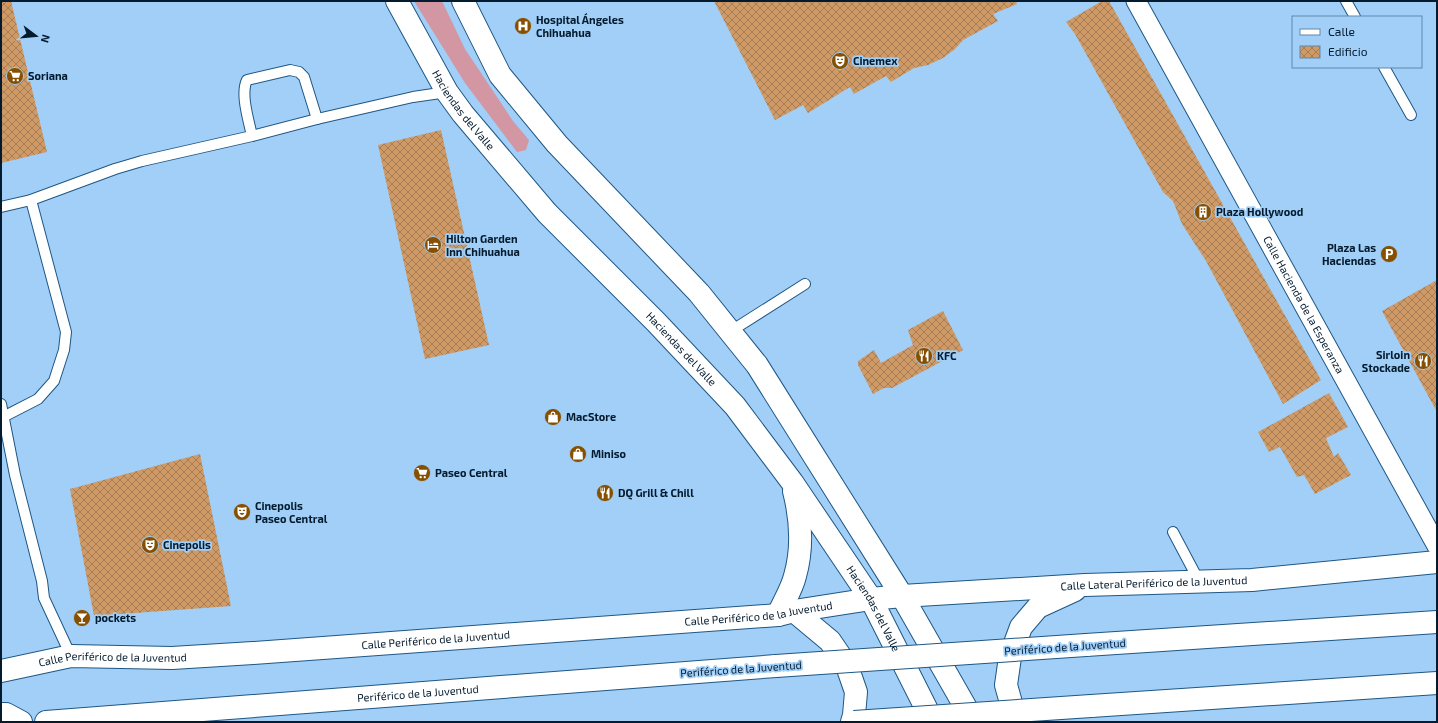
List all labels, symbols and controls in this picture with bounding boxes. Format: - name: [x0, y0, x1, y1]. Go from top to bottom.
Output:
- place label: Hospital Ángeles Chihuahua: [536, 13, 624, 39]
- north arrow: [16, 16, 56, 56]
- hospital icon: Hospital Ángeles Chihuahua: [513, 16, 533, 36]
- legend: [1292, 16, 1422, 68]
- text: Calle: [1328, 24, 1355, 38]
- text: N: [39, 33, 53, 45]
- text: Edificio: [1328, 44, 1368, 58]
- theatre icon: Cinemex: [830, 51, 850, 71]
- place label: Cinemex: [853, 54, 898, 67]
- supermarket icon: Soriana: [5, 66, 25, 86]
- street label: Haciendas del Valle: [430, 67, 498, 152]
- place label: Soriana: [28, 69, 68, 82]
- building icon: Plaza Hollywood: [1193, 202, 1213, 222]
- place label: Plaza Hollywood: [1216, 205, 1303, 219]
- place label: Hilton Garden Inn Chihuahua: [446, 232, 520, 258]
- street label: Calle Hacienda de la Esperanza: [1261, 234, 1347, 376]
- hotel icon: Hilton Garden Inn Chihuahua: [423, 235, 443, 255]
- place label: Plaza Las Haciendas: [1322, 241, 1376, 267]
- parking icon: Plaza Las Haciendas: [1379, 244, 1399, 264]
- street label: Haciendas del Valle: [644, 309, 720, 388]
- restaurant icon: KFC: [914, 346, 934, 366]
- place label: Sirloin Stockade: [1362, 348, 1410, 374]
- place label: KFC: [937, 349, 957, 362]
- restaurant icon: Sirloin Stockade: [1413, 351, 1433, 371]
- shop icon: MacStore: [543, 407, 563, 427]
- place label: MacStore: [566, 410, 616, 423]
- shop icon: Miniso: [568, 444, 588, 464]
- place label: Miniso: [591, 447, 627, 460]
- supermarket icon: Paseo Central: [412, 463, 432, 483]
- place label: Paseo Central: [435, 466, 508, 479]
- restaurant icon: DQ Grill & Chill: [595, 483, 615, 503]
- place label: DQ Grill & Chill: [618, 486, 694, 500]
- place label: Cinepolis Paseo Central: [255, 499, 328, 525]
- theatre icon: Cinepolis Paseo Central: [232, 502, 252, 522]
- theatre icon: Cinepolis: [140, 535, 160, 555]
- place label: Cinepolis: [163, 538, 211, 551]
- street label: Haciendas del Valle: [844, 563, 903, 653]
- street label: Calle Lateral Periférico de la Juventud: [1060, 573, 1248, 592]
- street label: Calle Periférico de la Juventud: [684, 598, 833, 628]
- bar icon: pockets: [72, 608, 92, 628]
- place label: pockets: [95, 611, 136, 624]
- street label: Calle Periférico de la Juventud: [361, 627, 511, 651]
- street label: Periférico de la Juventud: [1004, 636, 1126, 657]
- street label: Calle Periférico de la Juventud: [37, 649, 187, 669]
- street label: Periférico de la Juventud: [680, 658, 802, 679]
- street label: Periférico de la Juventud: [357, 682, 479, 704]

